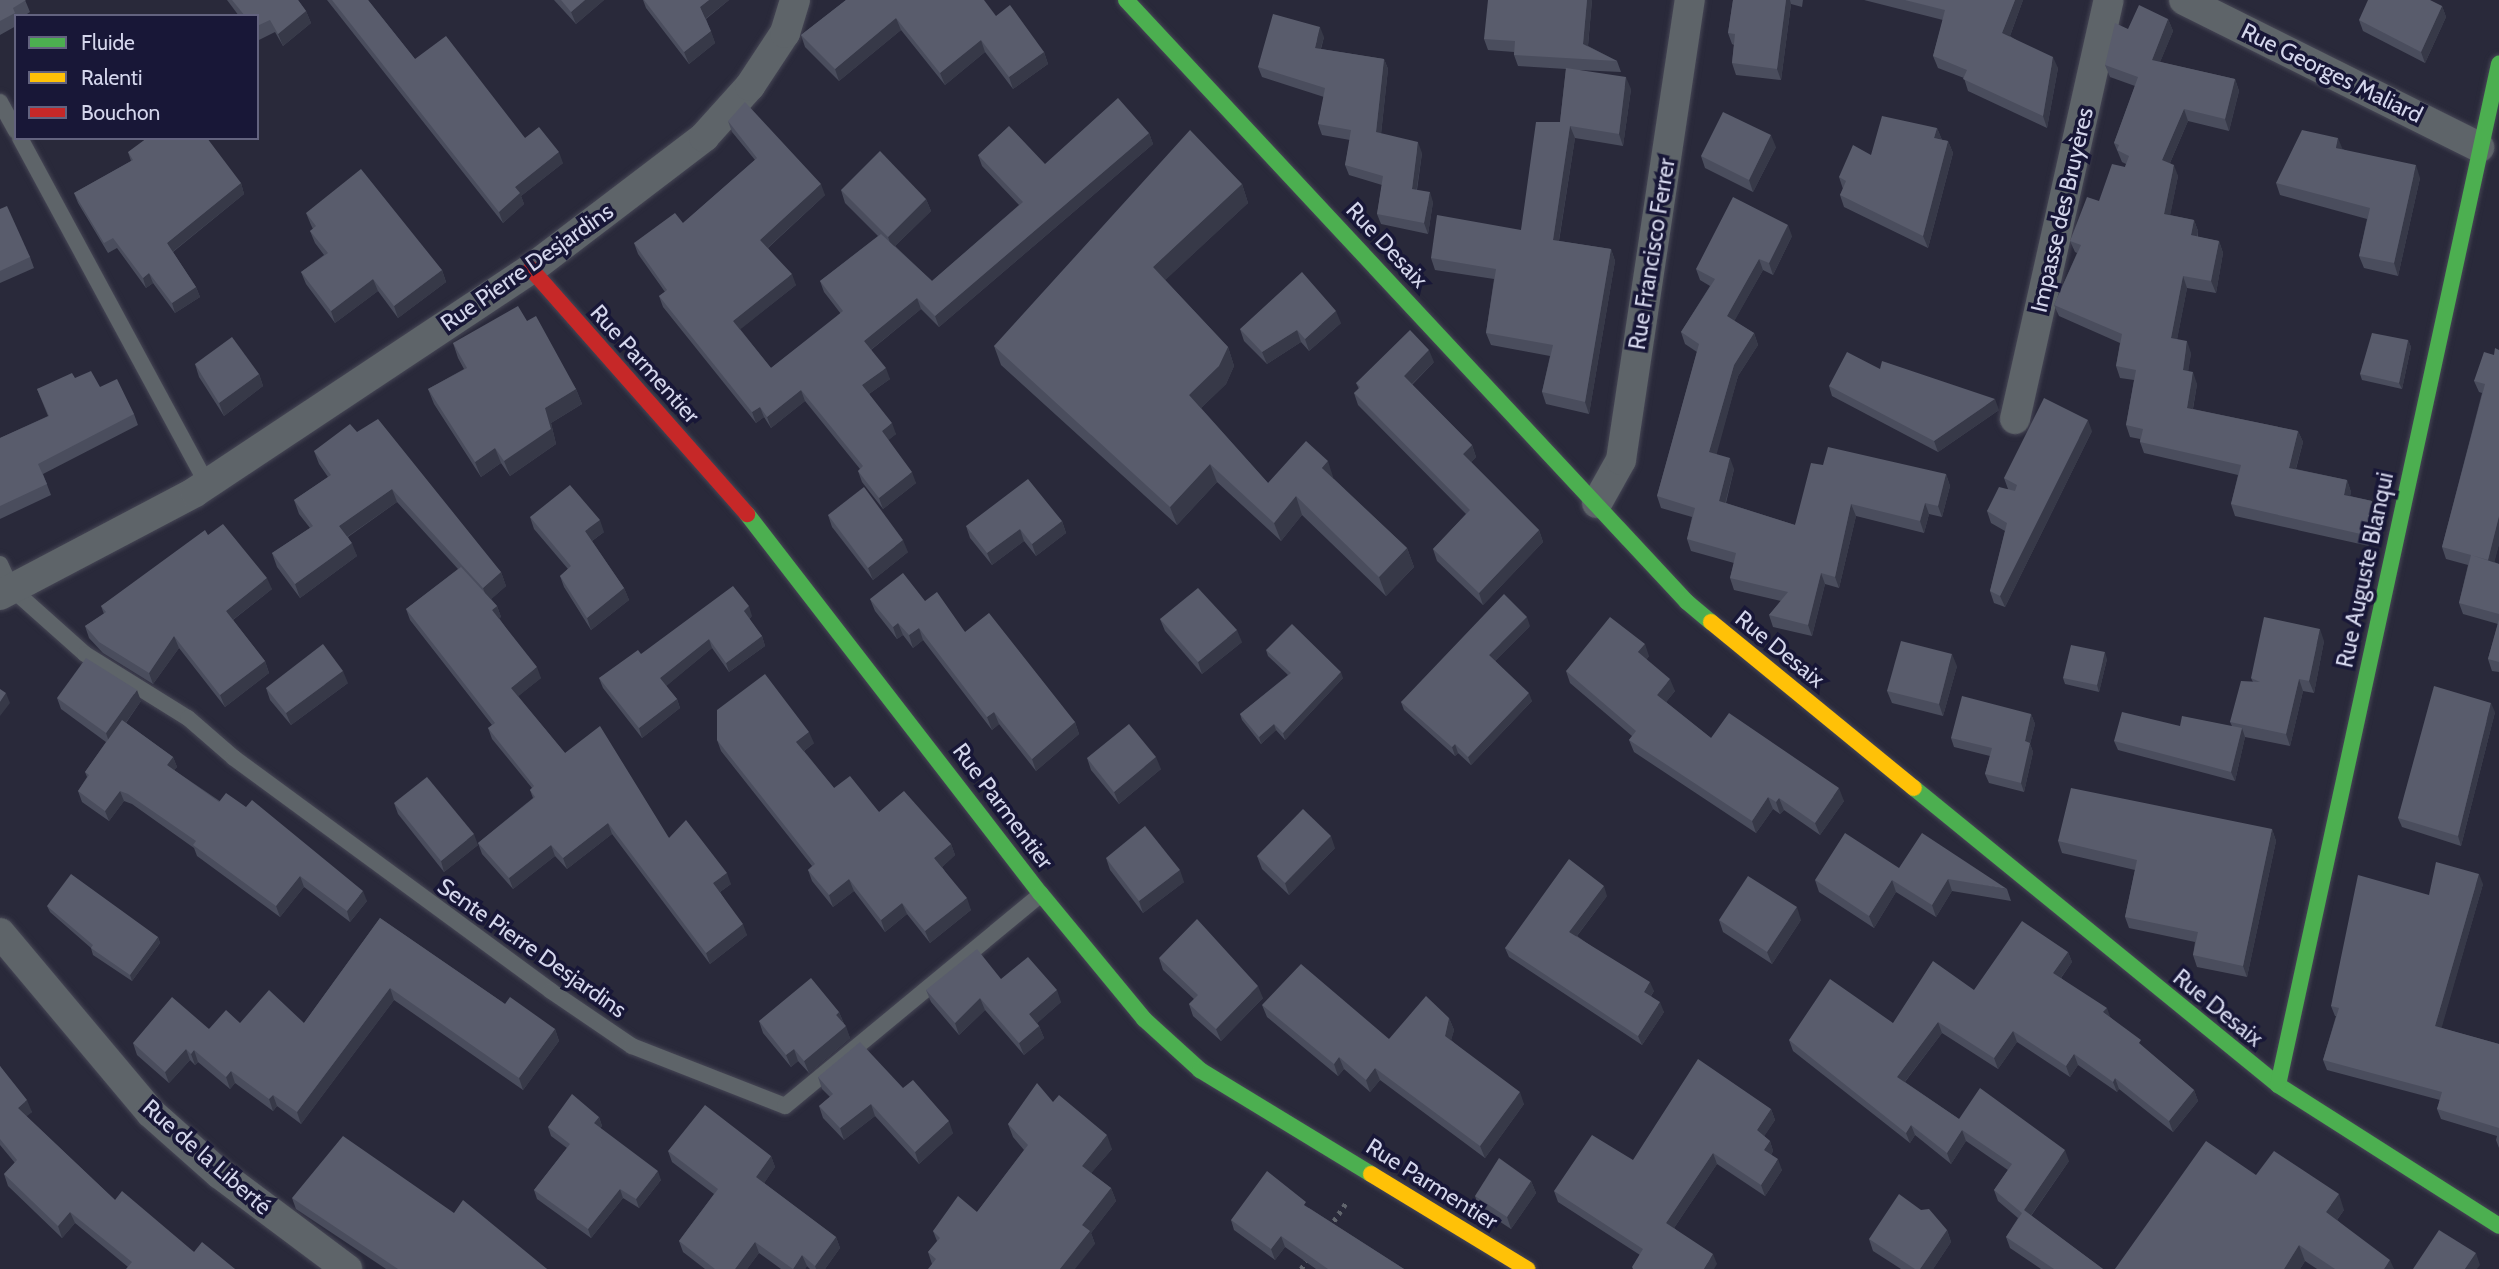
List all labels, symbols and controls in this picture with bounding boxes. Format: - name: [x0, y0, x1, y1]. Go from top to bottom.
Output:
- legend: [14, 14, 259, 140]
- street label: Rue Georges Maliard: [2237, 17, 2427, 129]
- text: Fluide: [81, 30, 135, 55]
- text: Ralenti: [81, 65, 142, 90]
- text: Bouchon: [81, 100, 160, 125]
- street label: Impasse des Bruyères: [2025, 105, 2099, 315]
- street label: Rue Francisco Ferrer: [1623, 156, 1681, 352]
- street label: Rue Desaix: [1340, 196, 1434, 294]
- street label: Rue Pierre Desjardins: [435, 197, 619, 337]
- street label: Rue Parmentier: [585, 299, 705, 429]
- street label: Rue Auguste Blanqui: [2331, 470, 2399, 670]
- street label: Rue Desaix: [1730, 605, 1830, 693]
- street label: Rue Parmentier: [947, 738, 1059, 874]
- street label: Sente Pierre Desjardins: [432, 872, 632, 1024]
- street label: Rue Desaix: [2168, 964, 2268, 1052]
- street label: Rue de la Liberté: [137, 1094, 277, 1220]
- street label: Rue Parmentier: [1361, 1133, 1503, 1235]

